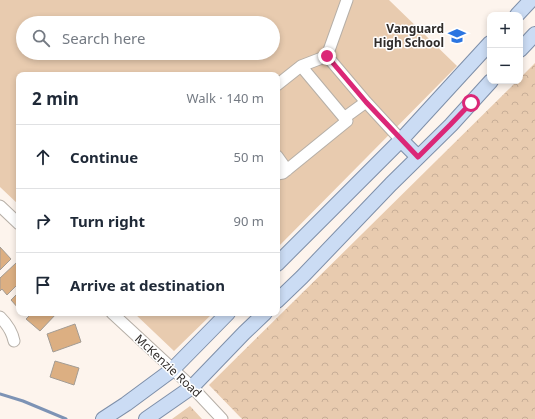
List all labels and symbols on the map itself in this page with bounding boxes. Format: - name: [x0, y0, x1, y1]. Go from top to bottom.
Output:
- place label: Vanguard High School: [374, 20, 444, 51]
- school or university icon: Vanguard High School: [447, 26, 467, 46]
- route end: [318, 47, 336, 65]
- route start: [462, 94, 480, 112]
- street label: McKenzie Road: [131, 330, 205, 401]

